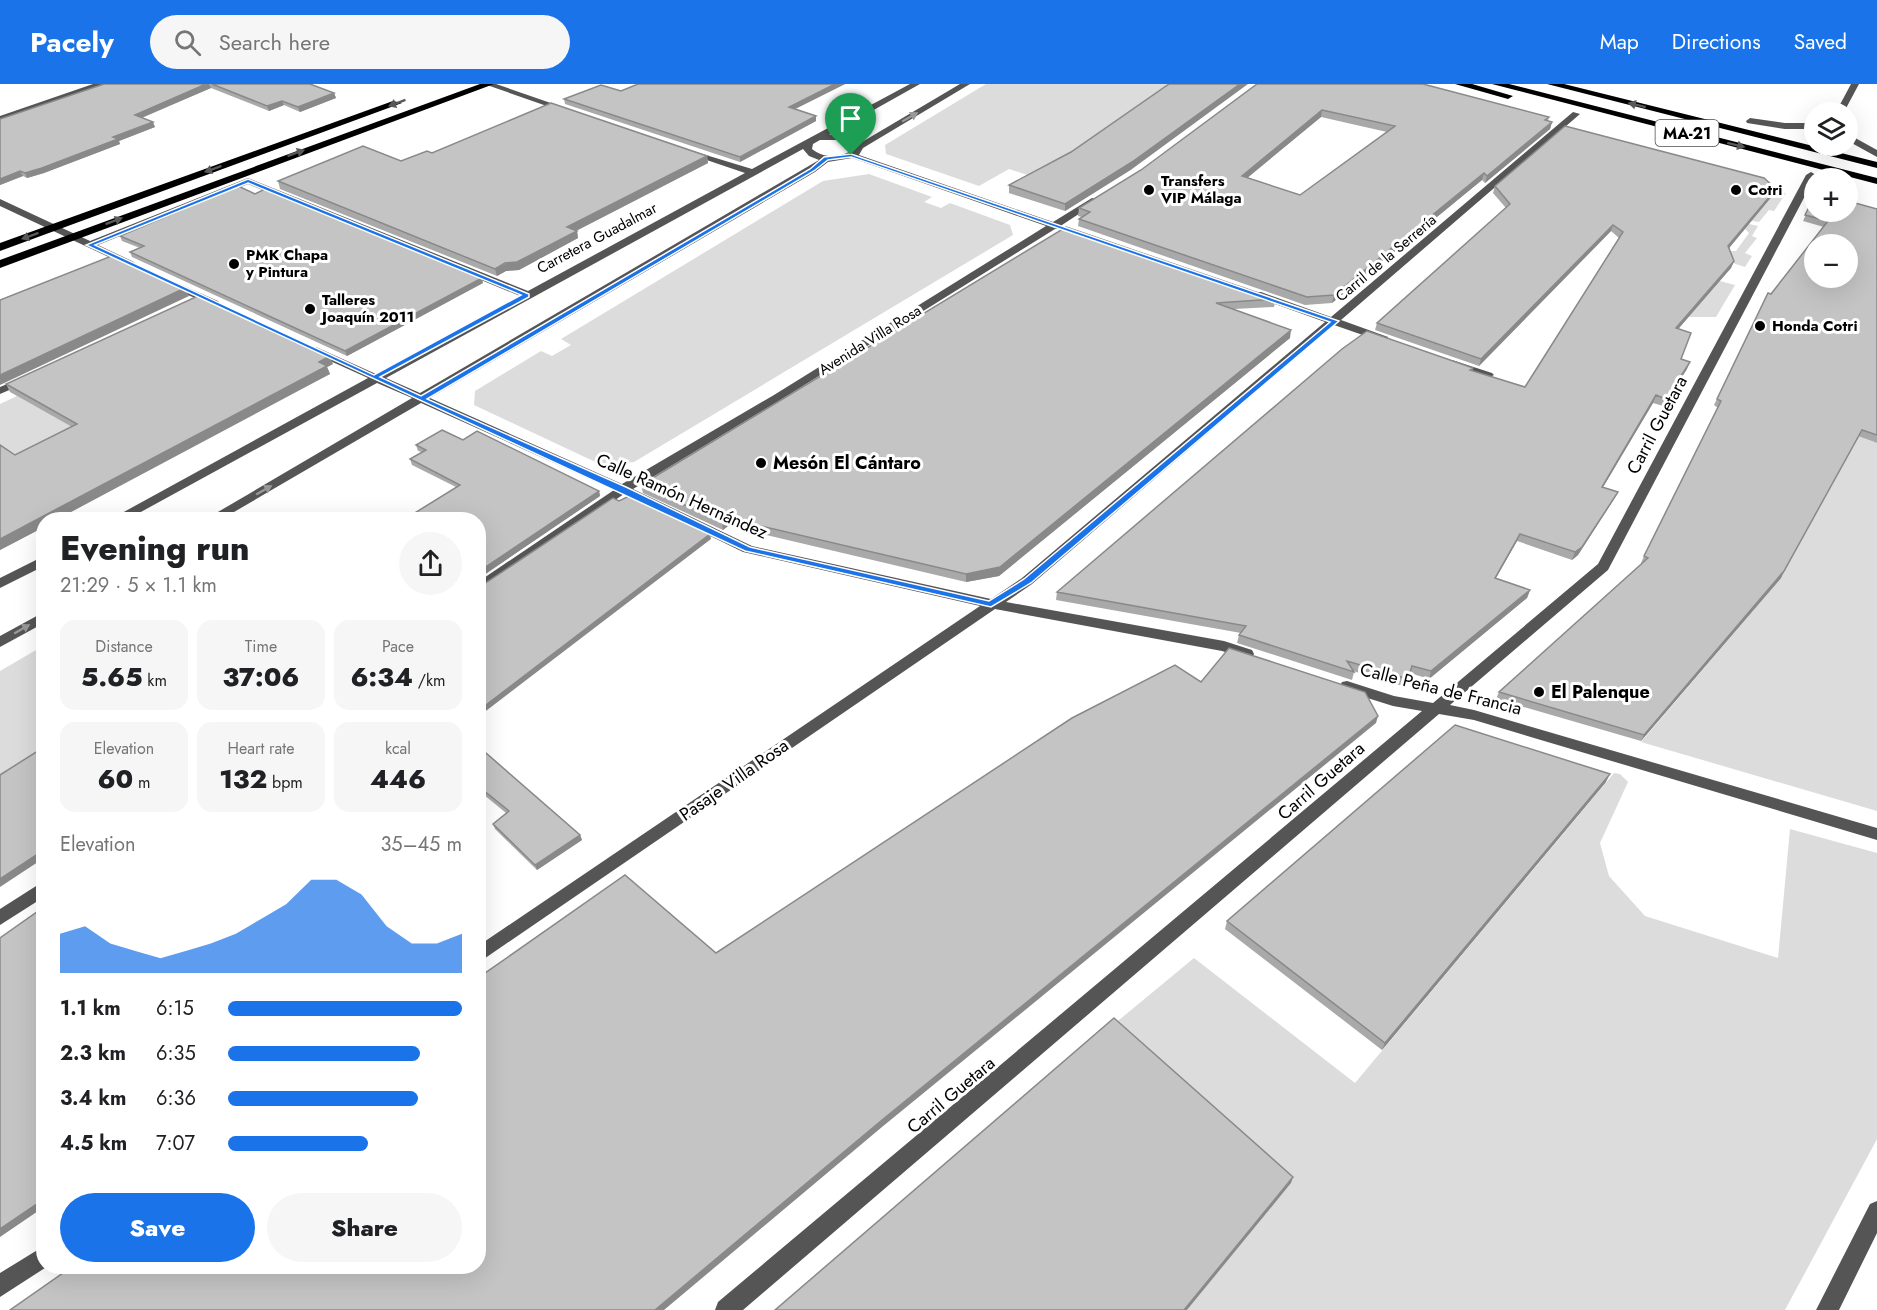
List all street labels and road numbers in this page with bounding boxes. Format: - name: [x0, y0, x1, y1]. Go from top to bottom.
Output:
- road number: MA-21: [1656, 120, 1718, 146]
- street label: Carretera Guadalmar: [533, 197, 662, 279]
- street label: Carril de la Serrería: [1331, 209, 1441, 307]
- street label: Avenida Villa Rosa: [814, 300, 926, 380]
- street label: Carril Guetara: [1620, 371, 1694, 479]
- street label: Calle Ramón Hernández: [592, 447, 772, 546]
- street label: Calle Peña de Francia: [1357, 656, 1525, 722]
- street label: Pasaje Villa Rosa: [674, 733, 794, 827]
- street label: Carril Guetara: [1272, 736, 1370, 826]
- street label: Carril Guetara: [901, 1050, 1001, 1140]

